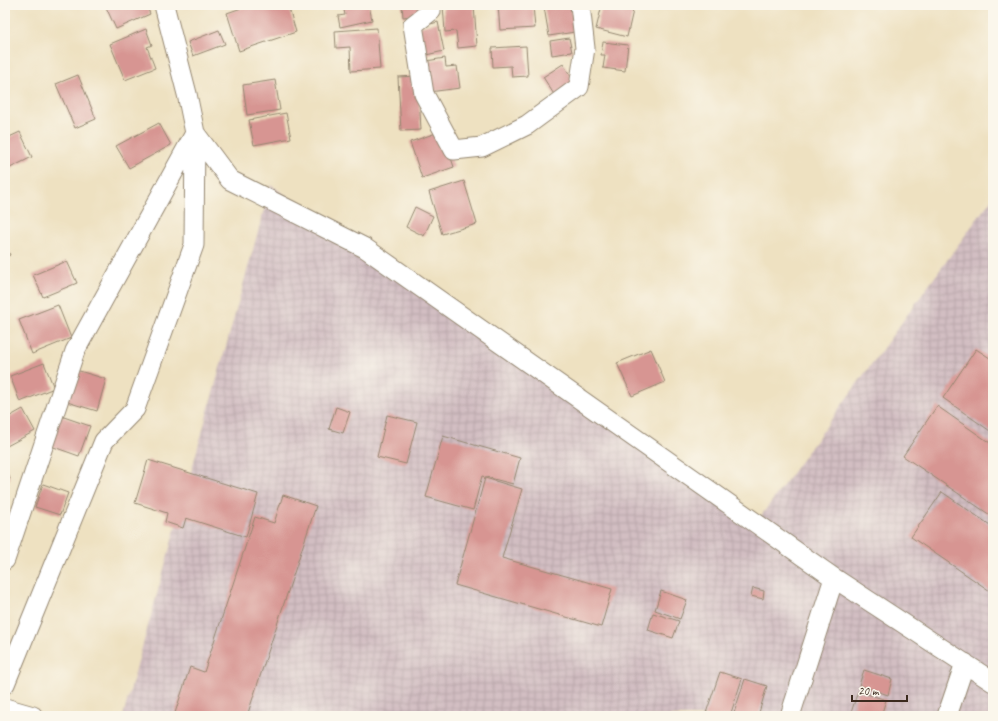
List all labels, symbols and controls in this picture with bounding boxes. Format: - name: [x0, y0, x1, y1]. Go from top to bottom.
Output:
- scale bar: [852, 677, 907, 703]
- text: 20 m: [858, 683, 880, 699]

